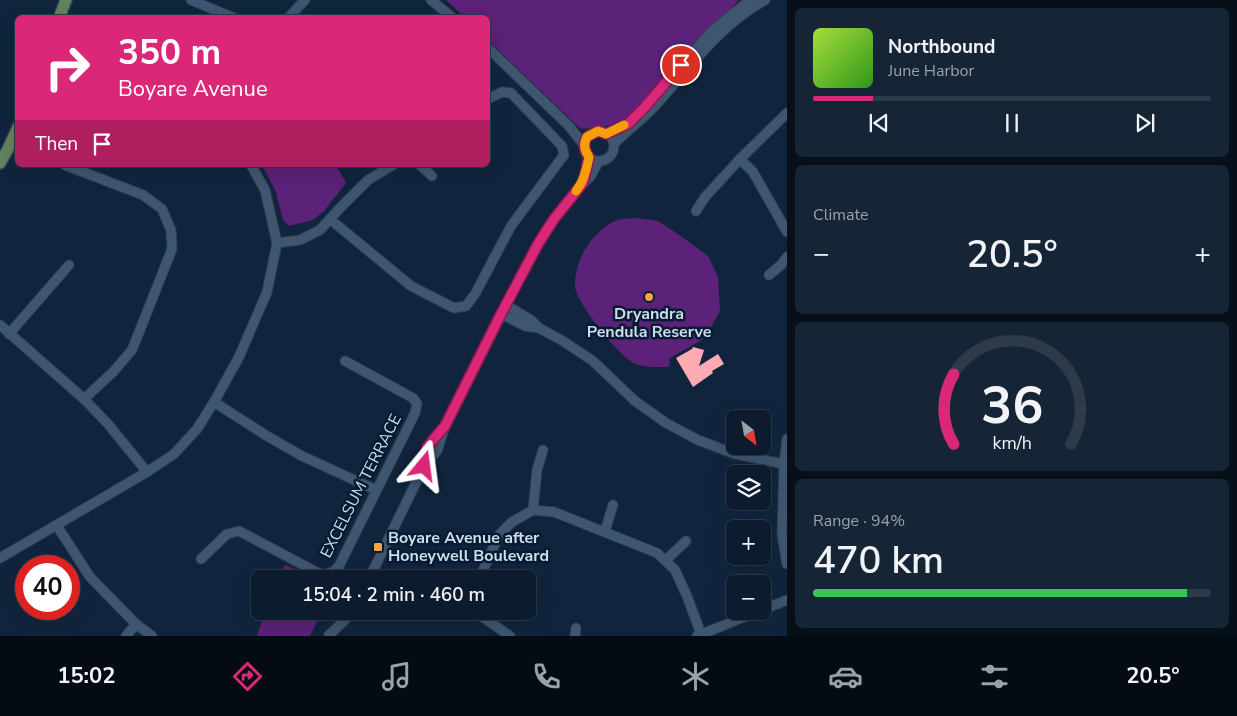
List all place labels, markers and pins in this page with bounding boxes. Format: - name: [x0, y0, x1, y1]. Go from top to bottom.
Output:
- pin: [660, 44, 702, 86]
- marker: Dryandra Pendula Reserve: [643, 291, 655, 303]
- place label: Dryandra Pendula Reserve: [587, 303, 712, 343]
- place label: Boyare Avenue after Honeywell Boulevard: [388, 527, 549, 567]
- marker: Boyare Avenue after Honeywell Boulevard: [372, 541, 384, 553]

